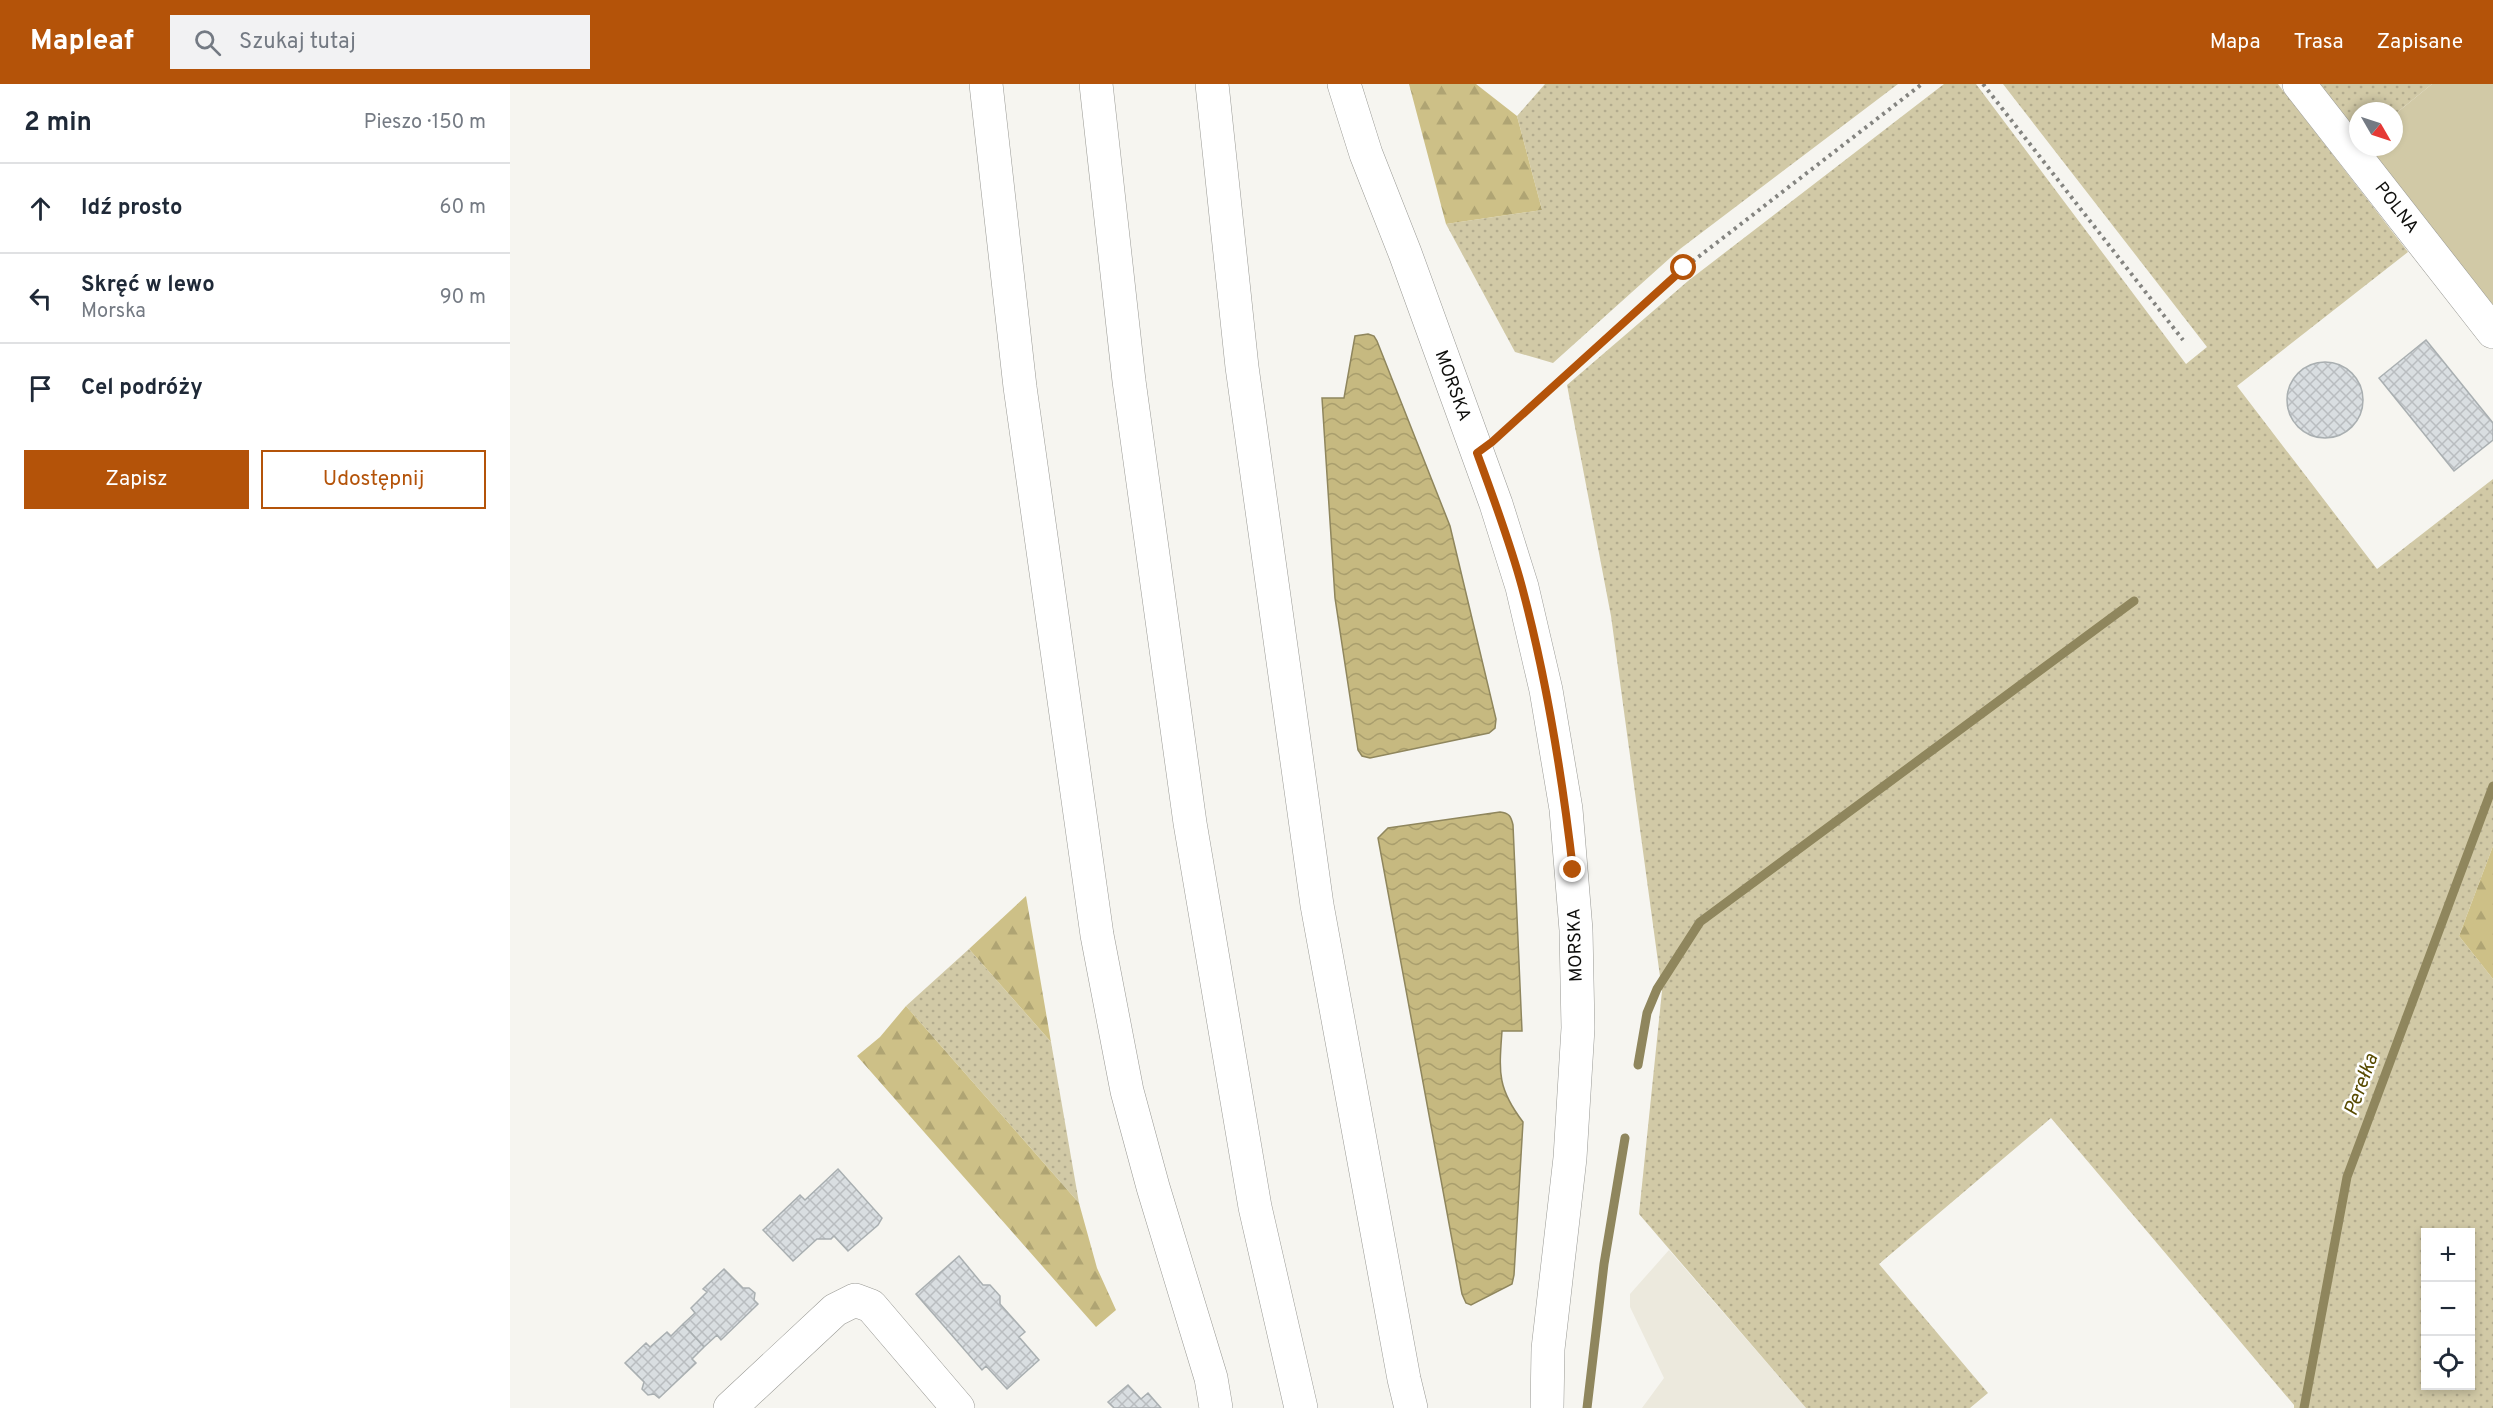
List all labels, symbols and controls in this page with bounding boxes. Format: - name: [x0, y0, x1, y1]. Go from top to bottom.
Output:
- search box: [170, 15, 590, 69]
- text: Mapleaf: [30, 24, 134, 60]
- icon: search: [191, 26, 224, 59]
- text: Szukaj tutaj: [239, 29, 356, 56]
- text: Mapa: [2210, 29, 2261, 56]
- text: Trasa: [2294, 29, 2343, 56]
- text: Zapisane: [2376, 29, 2463, 56]
- north arrow: [2349, 102, 2403, 156]
- text: 2 min: [24, 107, 92, 140]
- text: Pieszo · 150 m: [364, 110, 486, 136]
- street label: POLNA: [2369, 178, 2423, 238]
- icon: ahead: [24, 192, 57, 225]
- text: Idź prosto: [81, 195, 183, 222]
- text: 60 m: [440, 195, 486, 221]
- route start: [1670, 254, 1696, 280]
- text: Skręć w lewo: [81, 272, 215, 299]
- icon: left: [24, 282, 57, 315]
- text: 90 m: [440, 285, 486, 311]
- text: Morska: [81, 299, 146, 325]
- street label: MORSKA: [1429, 347, 1475, 425]
- icon: arrive: [24, 372, 57, 405]
- text: Cel podróży: [81, 375, 203, 402]
- button: Zapisz: [24, 450, 249, 509]
- button: Udostępnij: [261, 450, 486, 509]
- route end: [1559, 856, 1585, 882]
- street label: MORSKA: [1563, 908, 1589, 982]
- water label: Perełka: [2339, 1050, 2385, 1120]
- map controls: [2421, 1228, 2475, 1390]
- button: +: [2421, 1228, 2475, 1282]
- button: −: [2421, 1282, 2475, 1336]
- button: locate: [2421, 1336, 2475, 1390]

